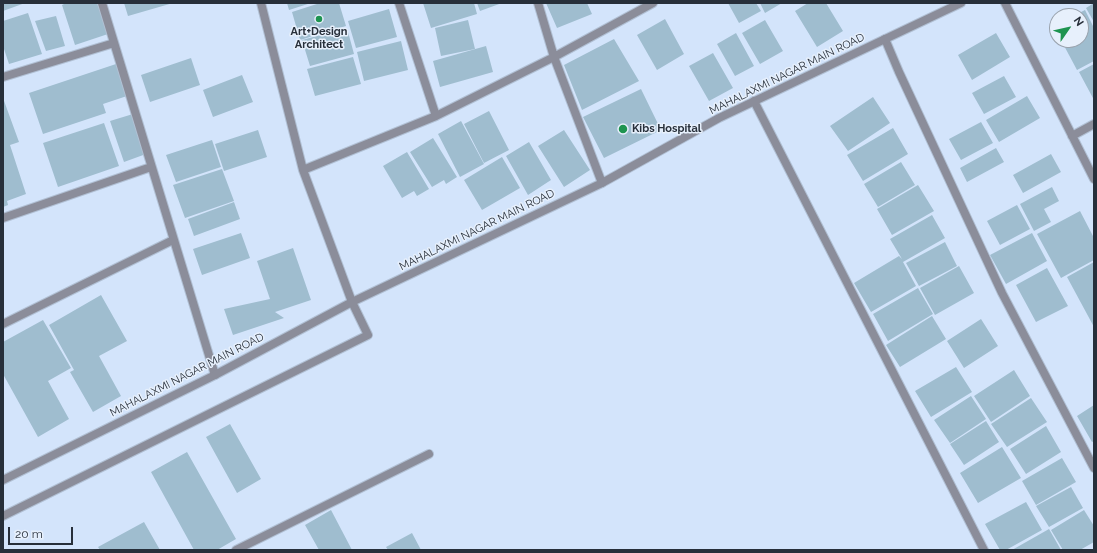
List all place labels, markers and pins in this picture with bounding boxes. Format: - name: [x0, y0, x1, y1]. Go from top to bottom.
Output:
- marker: Art+Design Architect: [314, 14, 324, 24]
- place label: Art+Design Architect: [291, 25, 347, 51]
- place label: Kibs Hospital: [632, 122, 701, 136]
- marker: Kibs Hospital: [617, 123, 629, 135]

